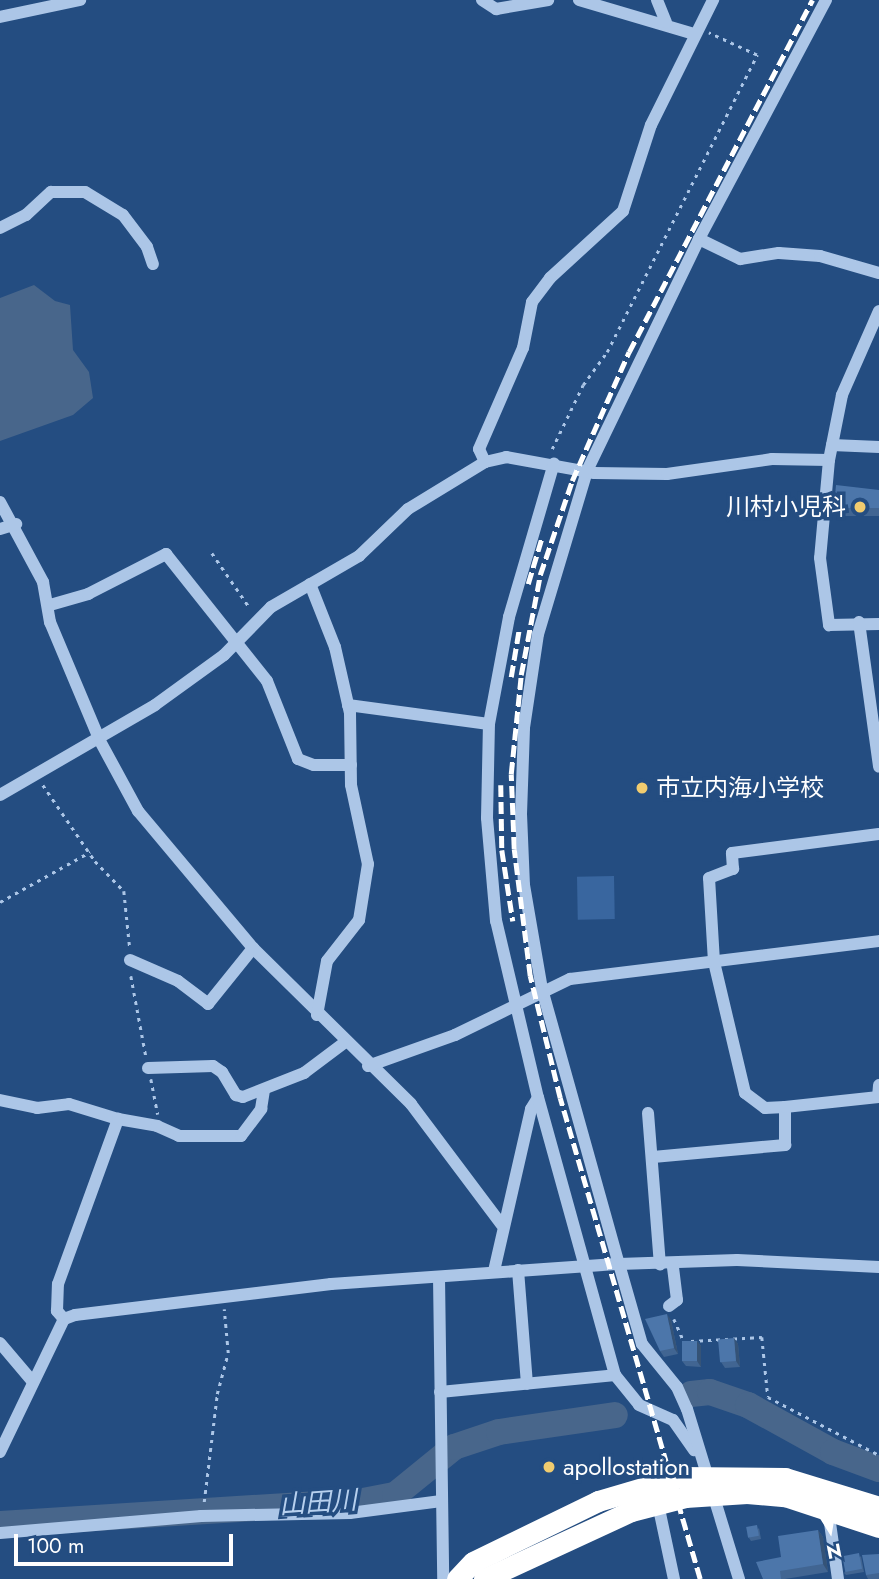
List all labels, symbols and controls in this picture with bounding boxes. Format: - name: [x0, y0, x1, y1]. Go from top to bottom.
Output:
- place label: 川村小児科: [726, 493, 846, 521]
- marker: 川村小児科: [852, 499, 868, 515]
- place label: 市立内海小学校: [656, 774, 824, 802]
- marker: 市立内海小学校: [634, 780, 650, 796]
- place label: apollostation: [563, 1453, 690, 1481]
- marker: apollostation: [541, 1459, 557, 1475]
- water label: 山田川: [278, 1485, 358, 1521]
- north arrow: [795, 1495, 865, 1565]
- scale bar: [18, 1520, 236, 1564]
- text: 100 m: [27, 1531, 84, 1561]
- text: N: [824, 1536, 844, 1566]

